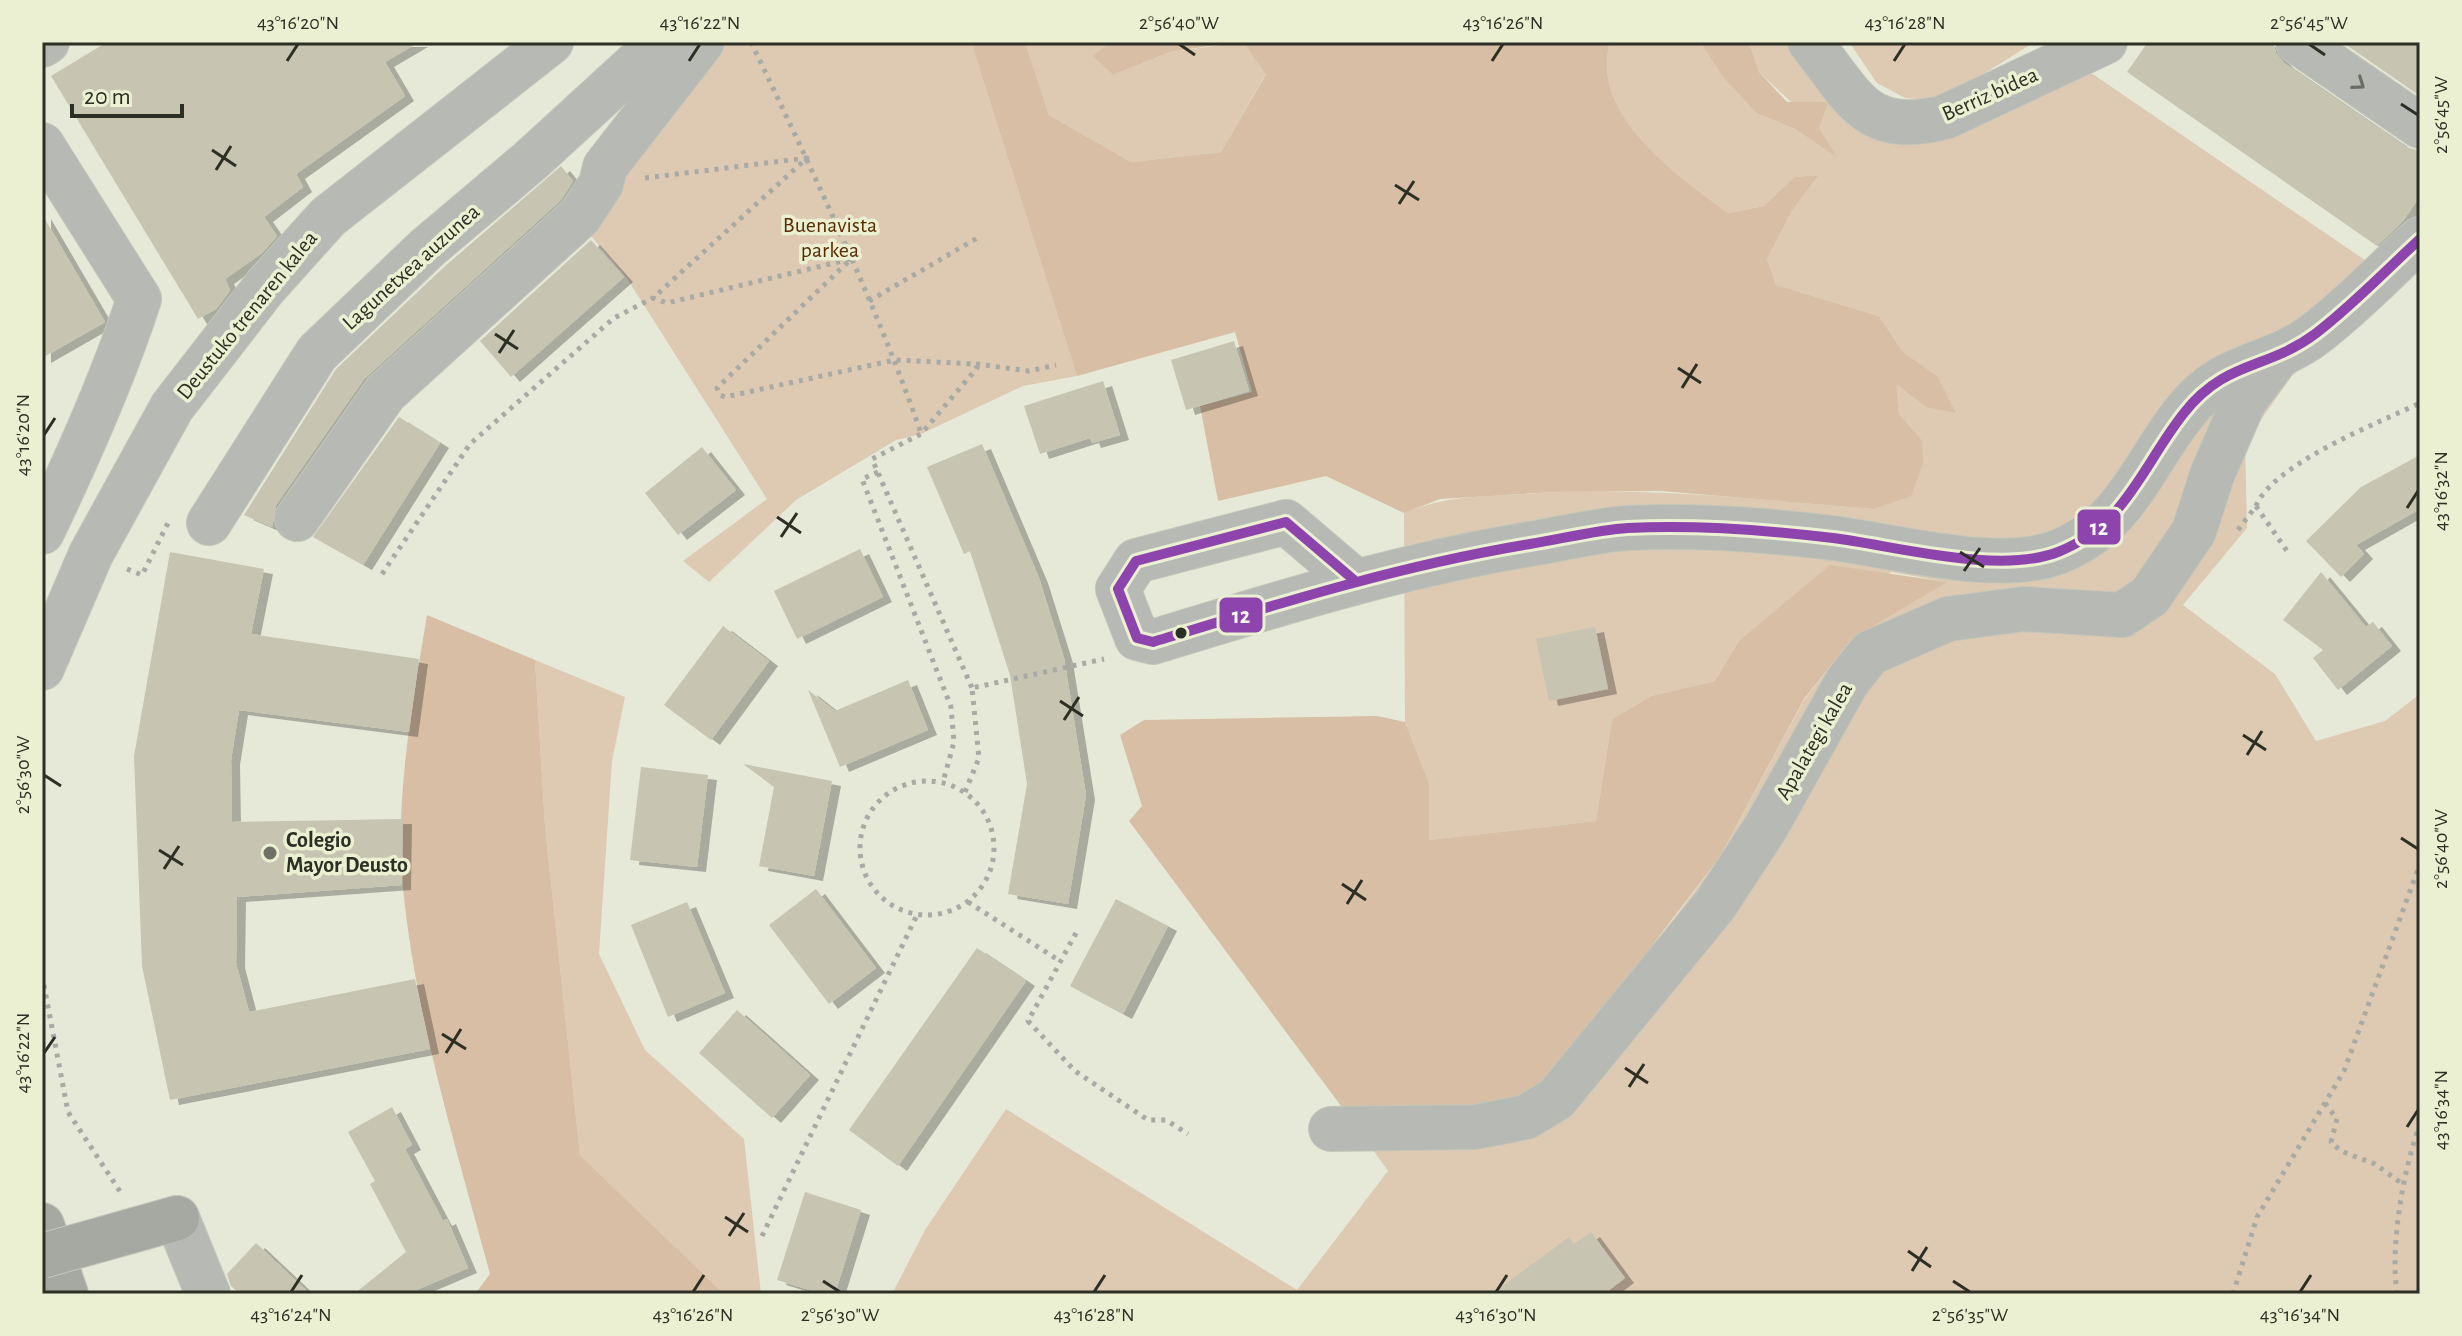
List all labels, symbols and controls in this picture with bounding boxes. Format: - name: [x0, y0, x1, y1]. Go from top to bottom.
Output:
- text: 43°16'20"N: [257, 13, 339, 33]
- text: 43°16'22"N: [660, 13, 740, 33]
- text: 2°56'40"W: [1139, 13, 1219, 33]
- text: 43°16'26"N: [1462, 13, 1544, 33]
- text: 43°16'28"N: [1864, 13, 1946, 33]
- text: 2°56'45"W: [2270, 13, 2348, 33]
- street label: Berriz bidea: [1939, 63, 2041, 125]
- scale bar: [72, 68, 182, 118]
- one-way arrow: [2350, 74, 2364, 89]
- text: 2°56'45"W: [2431, 76, 2451, 154]
- text: 20 m: [84, 85, 131, 109]
- street label: Lagunetxea auzunea: [338, 200, 484, 334]
- park label: Buenavista parkea: [783, 214, 877, 261]
- street label: Deustuko trenaren kalea: [173, 227, 321, 403]
- text: 43°16'20"N: [13, 394, 33, 476]
- text: 43°16'32"N: [2431, 451, 2451, 531]
- line badge: 12: [2076, 508, 2122, 546]
- text: 12: [2090, 517, 2108, 539]
- line badge: 12: [1218, 596, 1264, 634]
- text: 12: [1232, 605, 1250, 627]
- unlabelled marker: [1173, 625, 1189, 641]
- street label: Apalategi kalea: [1772, 679, 1856, 803]
- text: 2°56'30"W: [13, 736, 33, 814]
- text: 2°56'40"W: [2431, 809, 2451, 889]
- place label: Colegio Mayor Deusto: [286, 829, 408, 877]
- marker: Colegio Mayor Deusto: [261, 844, 279, 862]
- text: 43°16'22"N: [13, 1013, 33, 1093]
- text: 43°16'34"N: [2431, 1070, 2451, 1150]
- text: 43°16'24"N: [250, 1305, 332, 1325]
- text: 43°16'26"N: [652, 1305, 734, 1325]
- text: 2°56'30"W: [801, 1305, 879, 1325]
- text: 43°16'28"N: [1053, 1305, 1135, 1325]
- text: 43°16'30"N: [1455, 1305, 1537, 1325]
- text: 2°56'35"W: [1932, 1305, 2008, 1325]
- text: 43°16'34"N: [2260, 1305, 2340, 1325]

